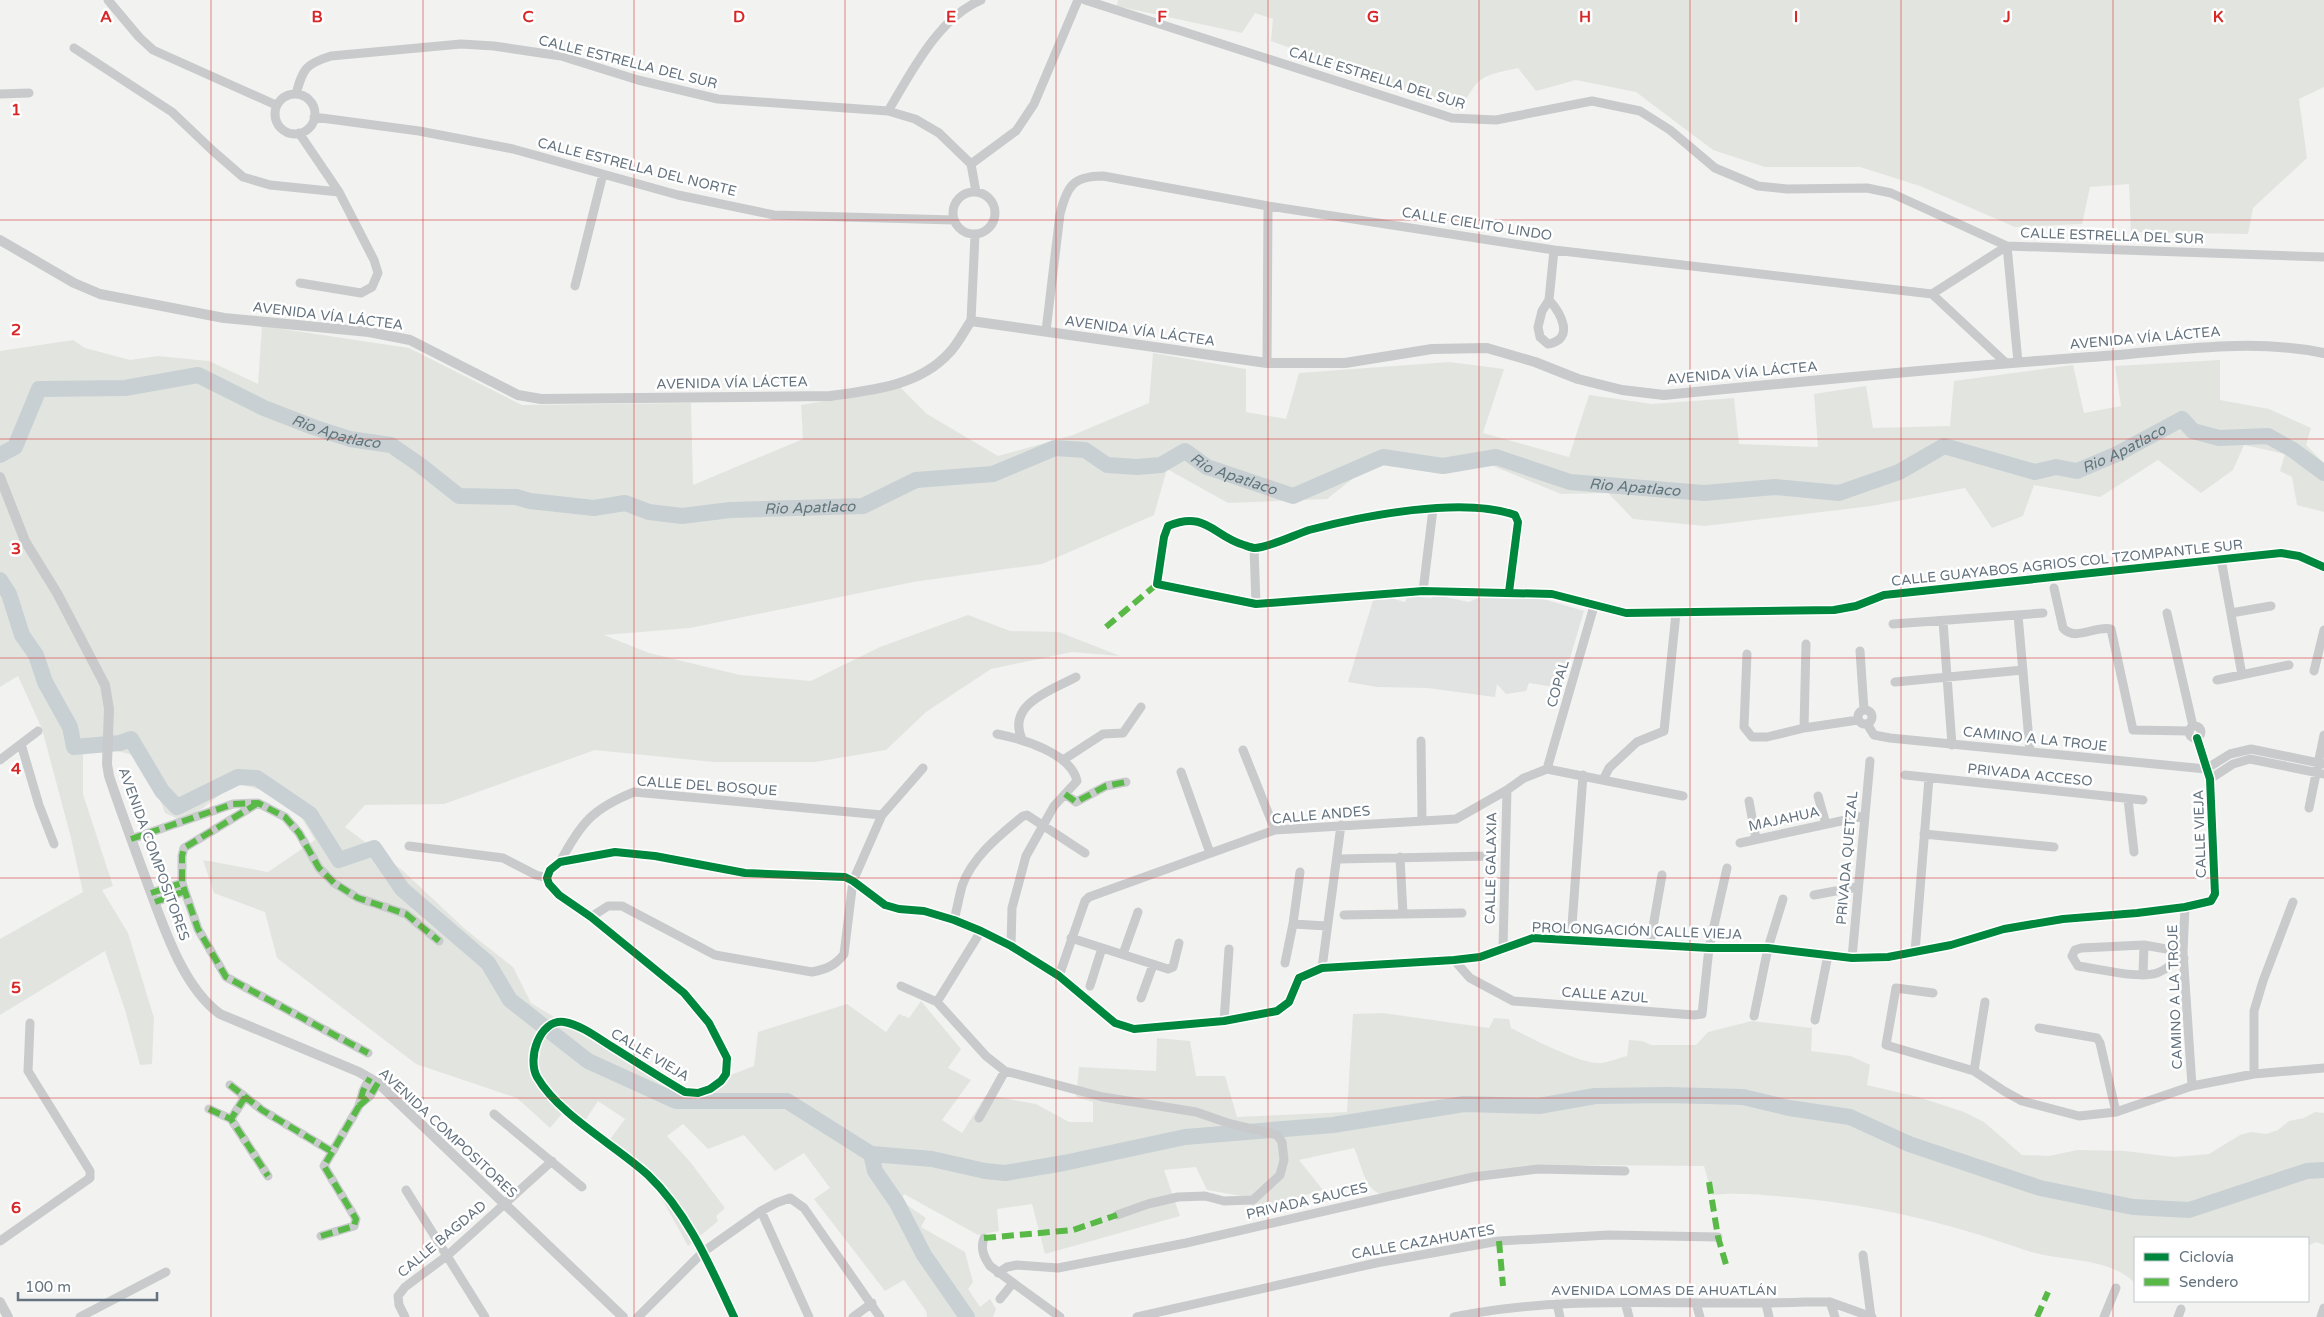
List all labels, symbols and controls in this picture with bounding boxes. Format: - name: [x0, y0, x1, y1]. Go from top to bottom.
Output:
- text: A: [100, 7, 112, 27]
- text: B: [311, 7, 323, 27]
- text: C: [522, 7, 534, 27]
- text: D: [733, 7, 745, 27]
- text: E: [946, 7, 956, 27]
- text: F: [1157, 7, 1167, 27]
- text: G: [1367, 7, 1379, 27]
- text: H: [1579, 7, 1591, 27]
- text: I: [1794, 7, 1798, 27]
- text: J: [2002, 7, 2011, 27]
- text: K: [2213, 7, 2224, 27]
- street label: CALLE ESTRELLA DEL SUR: [537, 32, 719, 92]
- street label: CALLE ESTRELLA DEL SUR: [1287, 43, 1467, 113]
- text: 1: [11, 100, 21, 120]
- street label: CALLE ESTRELLA DEL NORTE: [536, 134, 738, 200]
- street label: CALLE CIELITO LINDO: [1401, 204, 1553, 244]
- street label: CALLE ESTRELLA DEL SUR: [2020, 224, 2204, 248]
- street label: AVENIDA VÍA LÁCTEA: [252, 298, 404, 334]
- street label: AVENIDA VÍA LÁCTEA: [1064, 312, 1216, 350]
- text: 2: [11, 320, 21, 340]
- street label: AVENIDA VÍA LÁCTEA: [2069, 323, 2221, 353]
- street label: AVENIDA VÍA LÁCTEA: [1666, 358, 1818, 388]
- street label: AVENIDA VÍA LÁCTEA: [656, 373, 808, 393]
- water label: Rio Apatlaco: [289, 411, 382, 452]
- water label: Rio Apatlaco: [2079, 420, 2170, 477]
- water label: Rio Apatlaco: [1187, 449, 1280, 499]
- water label: Rio Apatlaco: [1589, 475, 1682, 500]
- water label: Rio Apatlaco: [764, 497, 856, 518]
- street label: CALLE GUAYABOS AGRIOS COL TZOMPANTLE SUR: [1890, 536, 2244, 590]
- text: 3: [11, 539, 21, 559]
- street label: COPAL: [1543, 659, 1573, 709]
- street label: CAMINO A LA TROJE: [1962, 723, 2108, 755]
- text: 4: [11, 759, 21, 779]
- street label: PRIVADA ACCESO: [1967, 760, 2093, 790]
- street label: AVENIDA COMPOSITORES: [115, 765, 193, 943]
- street label: CALLE DEL BOSQUE: [636, 773, 778, 799]
- street label: CALLE VIEJA: [2190, 789, 2210, 879]
- street label: PRIVADA QUETZAL: [1833, 790, 1861, 926]
- street label: CALLE ANDES: [1271, 802, 1371, 828]
- street label: MAJAHUA: [1747, 803, 1821, 835]
- street label: CALLE GALAXIA: [1482, 812, 1500, 924]
- street label: PROLONGACIÓN CALLE VIEJA: [1531, 919, 1743, 943]
- street label: CAMINO A LA TROJE: [2164, 924, 2186, 1070]
- text: 5: [11, 978, 21, 998]
- street label: CALLE AZUL: [1561, 983, 1649, 1007]
- street label: CALLE VIEJA: [608, 1025, 692, 1085]
- street label: AVENIDA COMPOSITORES: [375, 1064, 521, 1202]
- street label: PRIVADA SAUCES: [1245, 1179, 1370, 1223]
- street label: CALLE BAGDAD: [394, 1197, 490, 1281]
- text: 6: [11, 1198, 21, 1218]
- street label: CALLE CAZAHUATES: [1350, 1221, 1496, 1263]
- legend: [2134, 1237, 2309, 1302]
- text: Ciclovía: [2179, 1248, 2234, 1266]
- scale bar: [18, 1270, 156, 1302]
- text: Sendero: [2179, 1273, 2238, 1291]
- text: 100 m: [25, 1278, 71, 1296]
- street label: AVENIDA LOMAS DE AHUATLÁN: [1551, 1282, 1777, 1299]

